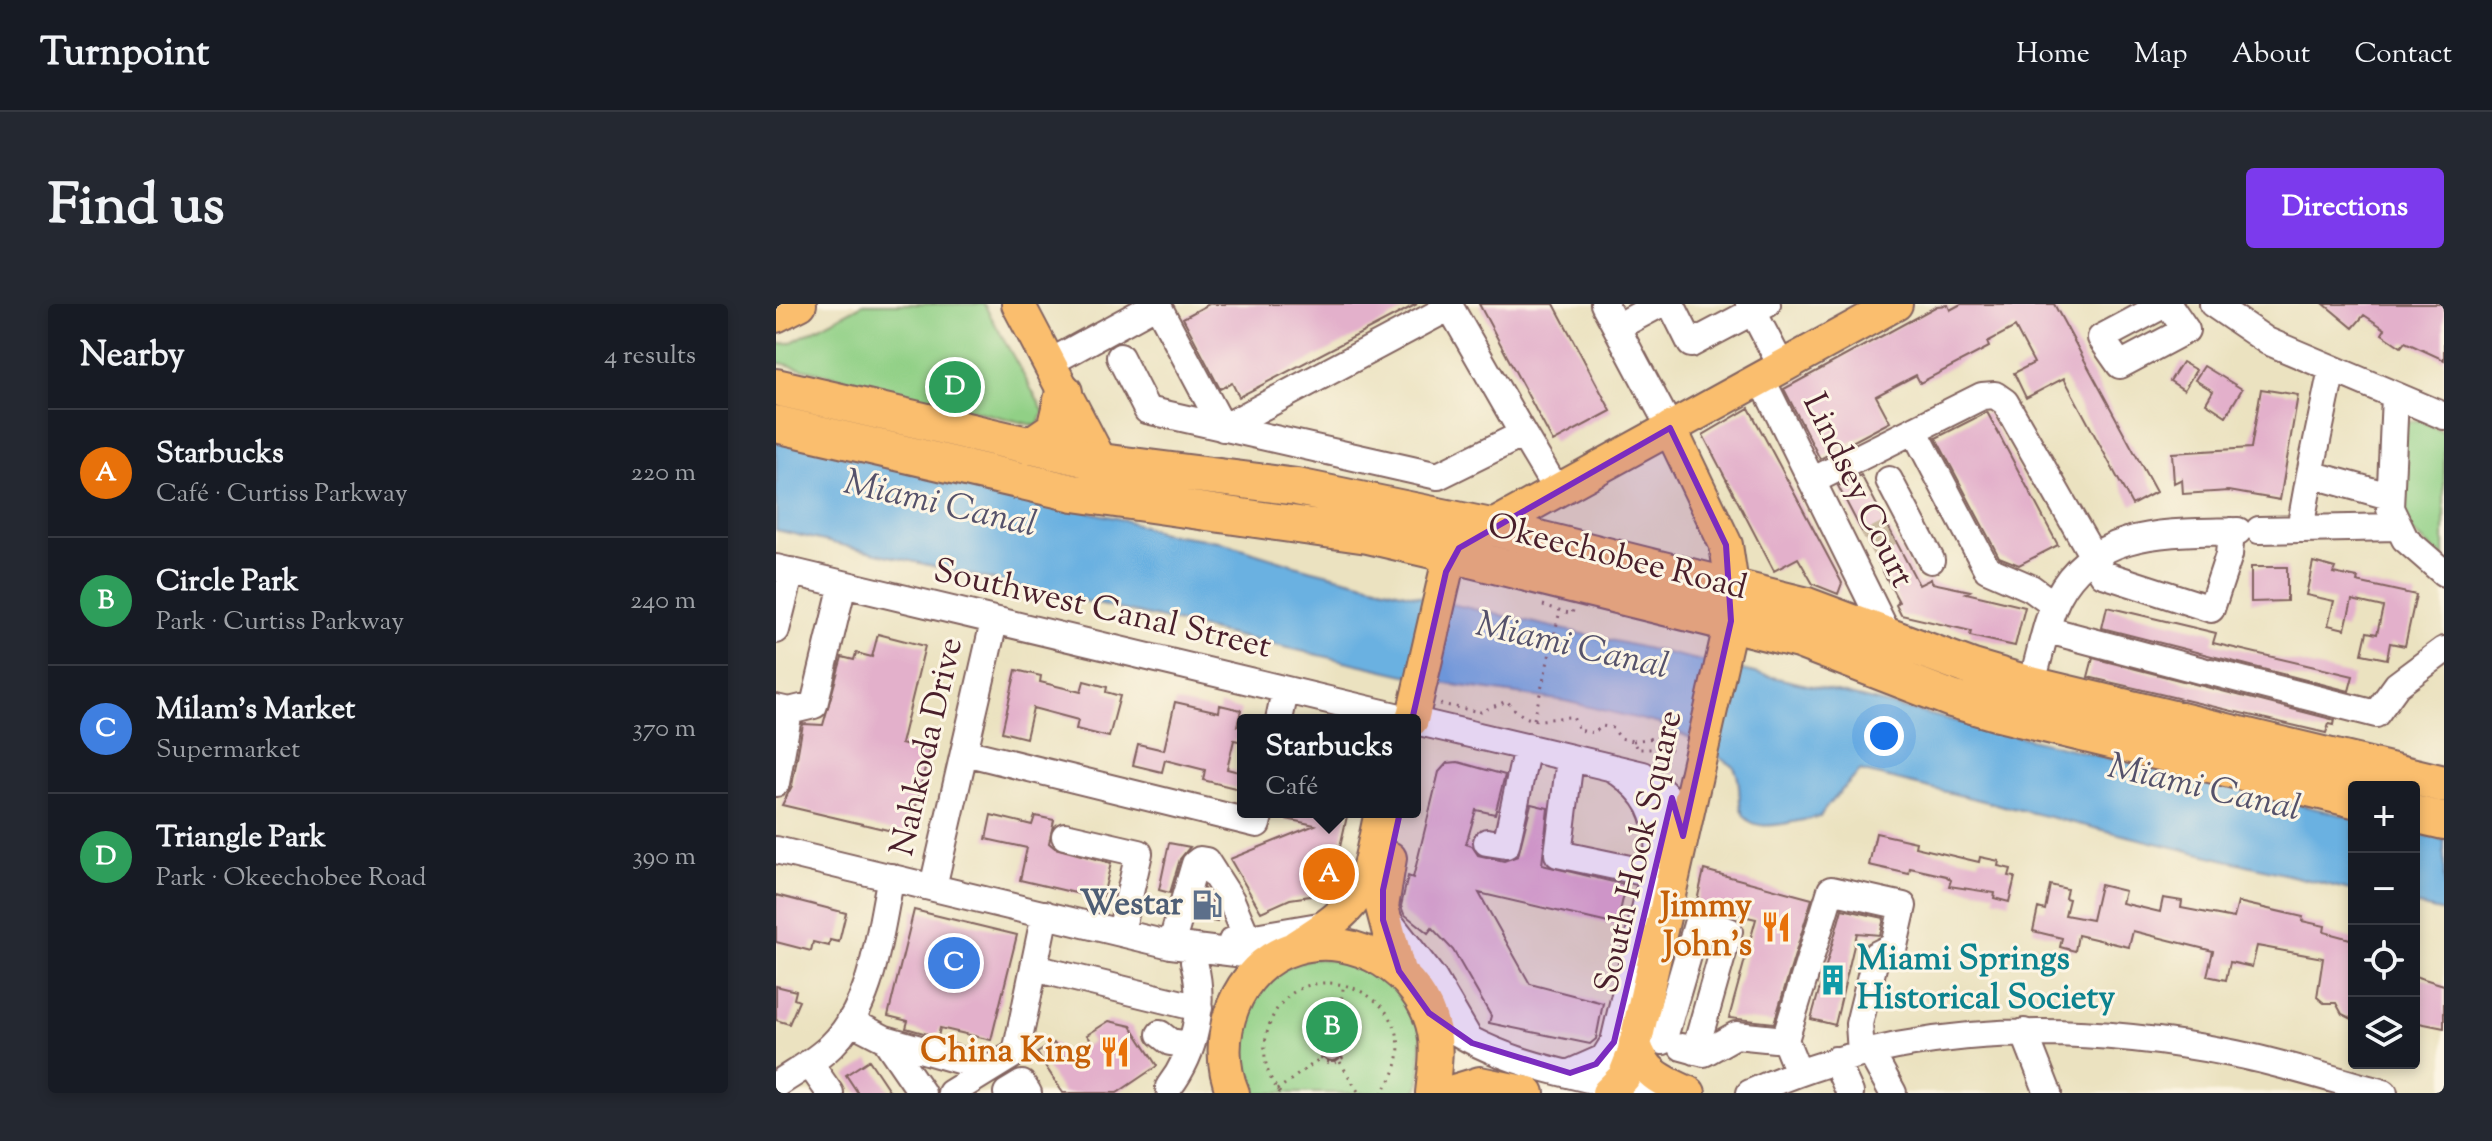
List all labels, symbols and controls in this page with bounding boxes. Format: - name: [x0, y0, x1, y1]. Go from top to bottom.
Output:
- text: Turnpoint: [40, 28, 209, 82]
- text: Home: [2016, 35, 2090, 75]
- text: Map: [2134, 35, 2188, 75]
- text: About: [2232, 35, 2310, 75]
- text: Contact: [2354, 35, 2452, 75]
- text: Find us: [48, 168, 224, 249]
- button: Directions: [2246, 168, 2444, 248]
- text: Nearby: [80, 332, 185, 381]
- text: 4 results: [604, 338, 696, 375]
- pin: D: [929, 357, 981, 417]
- street label: Lindsey Court: [1789, 385, 1925, 597]
- text: Starbucks: [156, 433, 284, 476]
- text: A: [95, 455, 117, 492]
- text: 220 m: [631, 455, 696, 492]
- water label: Miami Canal: [838, 458, 1042, 552]
- text: Café · Curtiss Parkway: [156, 476, 408, 513]
- street label: Okeechobee Road: [1482, 502, 1752, 614]
- street label: Southwest Canal Street: [928, 547, 1276, 673]
- text: Circle Park: [156, 561, 299, 604]
- text: B: [98, 583, 114, 620]
- text: 240 m: [630, 583, 696, 620]
- water label: Miami Canal: [1470, 600, 1674, 694]
- text: Park · Curtiss Parkway: [156, 604, 404, 641]
- street label: Nahkoda Drive: [879, 633, 977, 861]
- text: Milam's Market: [156, 689, 355, 732]
- street label: South Hook Square: [1584, 706, 1696, 998]
- text: C: [96, 711, 116, 748]
- text: 370 m: [632, 711, 696, 748]
- popup: [1237, 714, 1421, 818]
- your location: [1864, 716, 1904, 756]
- text: Starbucks: [1265, 726, 1393, 769]
- text: Supermarket: [156, 732, 300, 769]
- water label: Miami Canal: [2102, 742, 2306, 836]
- text: Café: [1265, 769, 1318, 806]
- map controls: [2348, 781, 2420, 1069]
- button: +: [2348, 781, 2420, 853]
- text: Triangle Park: [156, 817, 326, 860]
- text: D: [96, 839, 116, 876]
- text: 390 m: [632, 839, 696, 876]
- pin: A: [1303, 844, 1355, 904]
- button: −: [2348, 853, 2420, 925]
- text: Park · Okeechobee Road: [156, 860, 426, 897]
- place label: Westar: [1080, 881, 1183, 930]
- place label: Jimmy John's: [1657, 883, 1752, 971]
- fuel station icon: Westar: [1190, 888, 1224, 922]
- restaurant icon: Jimmy John's: [1759, 910, 1793, 944]
- button: locate: [2348, 925, 2420, 997]
- pin: C: [928, 933, 980, 993]
- place label: Miami Springs Historical Society: [1857, 936, 2115, 1024]
- building icon: Miami Springs Historical Society: [1816, 963, 1850, 997]
- pin: B: [1306, 997, 1358, 1057]
- button: layers: [2348, 997, 2420, 1069]
- place label: China King: [920, 1028, 1091, 1077]
- restaurant icon: China King: [1098, 1035, 1132, 1069]

